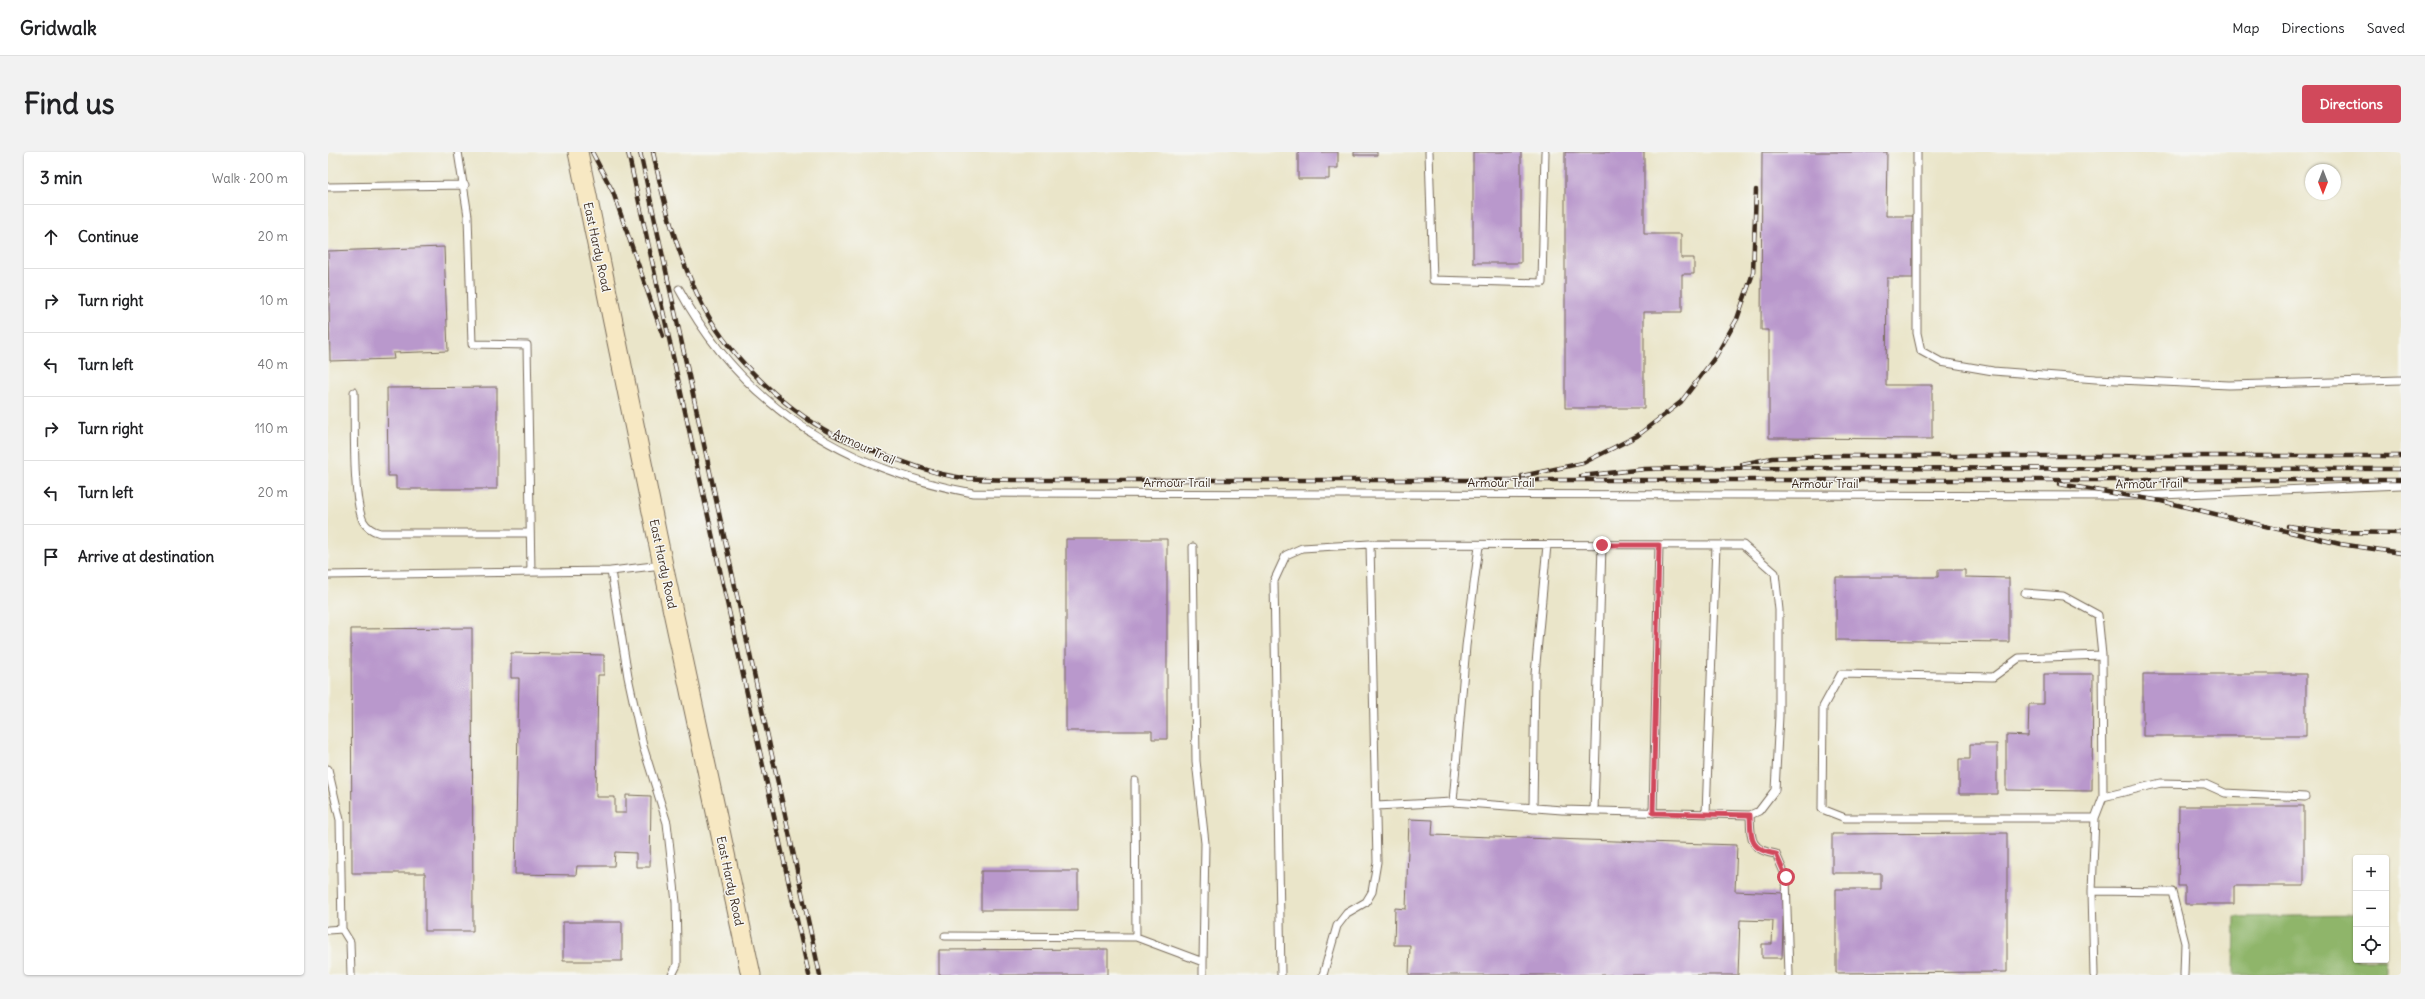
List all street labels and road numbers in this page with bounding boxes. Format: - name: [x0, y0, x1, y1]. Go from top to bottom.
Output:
- street label: East Hardy Road: [581, 201, 614, 293]
- street label: Armour Trail: [831, 426, 898, 468]
- street label: Armour Trail: [1143, 475, 1211, 490]
- street label: Armour Trail: [1467, 475, 1535, 490]
- street label: Armour Trail: [2115, 475, 2183, 492]
- street label: Armour Trail: [1791, 476, 1859, 491]
- street label: East Hardy Road: [647, 518, 680, 610]
- street label: East Hardy Road: [714, 835, 747, 927]

